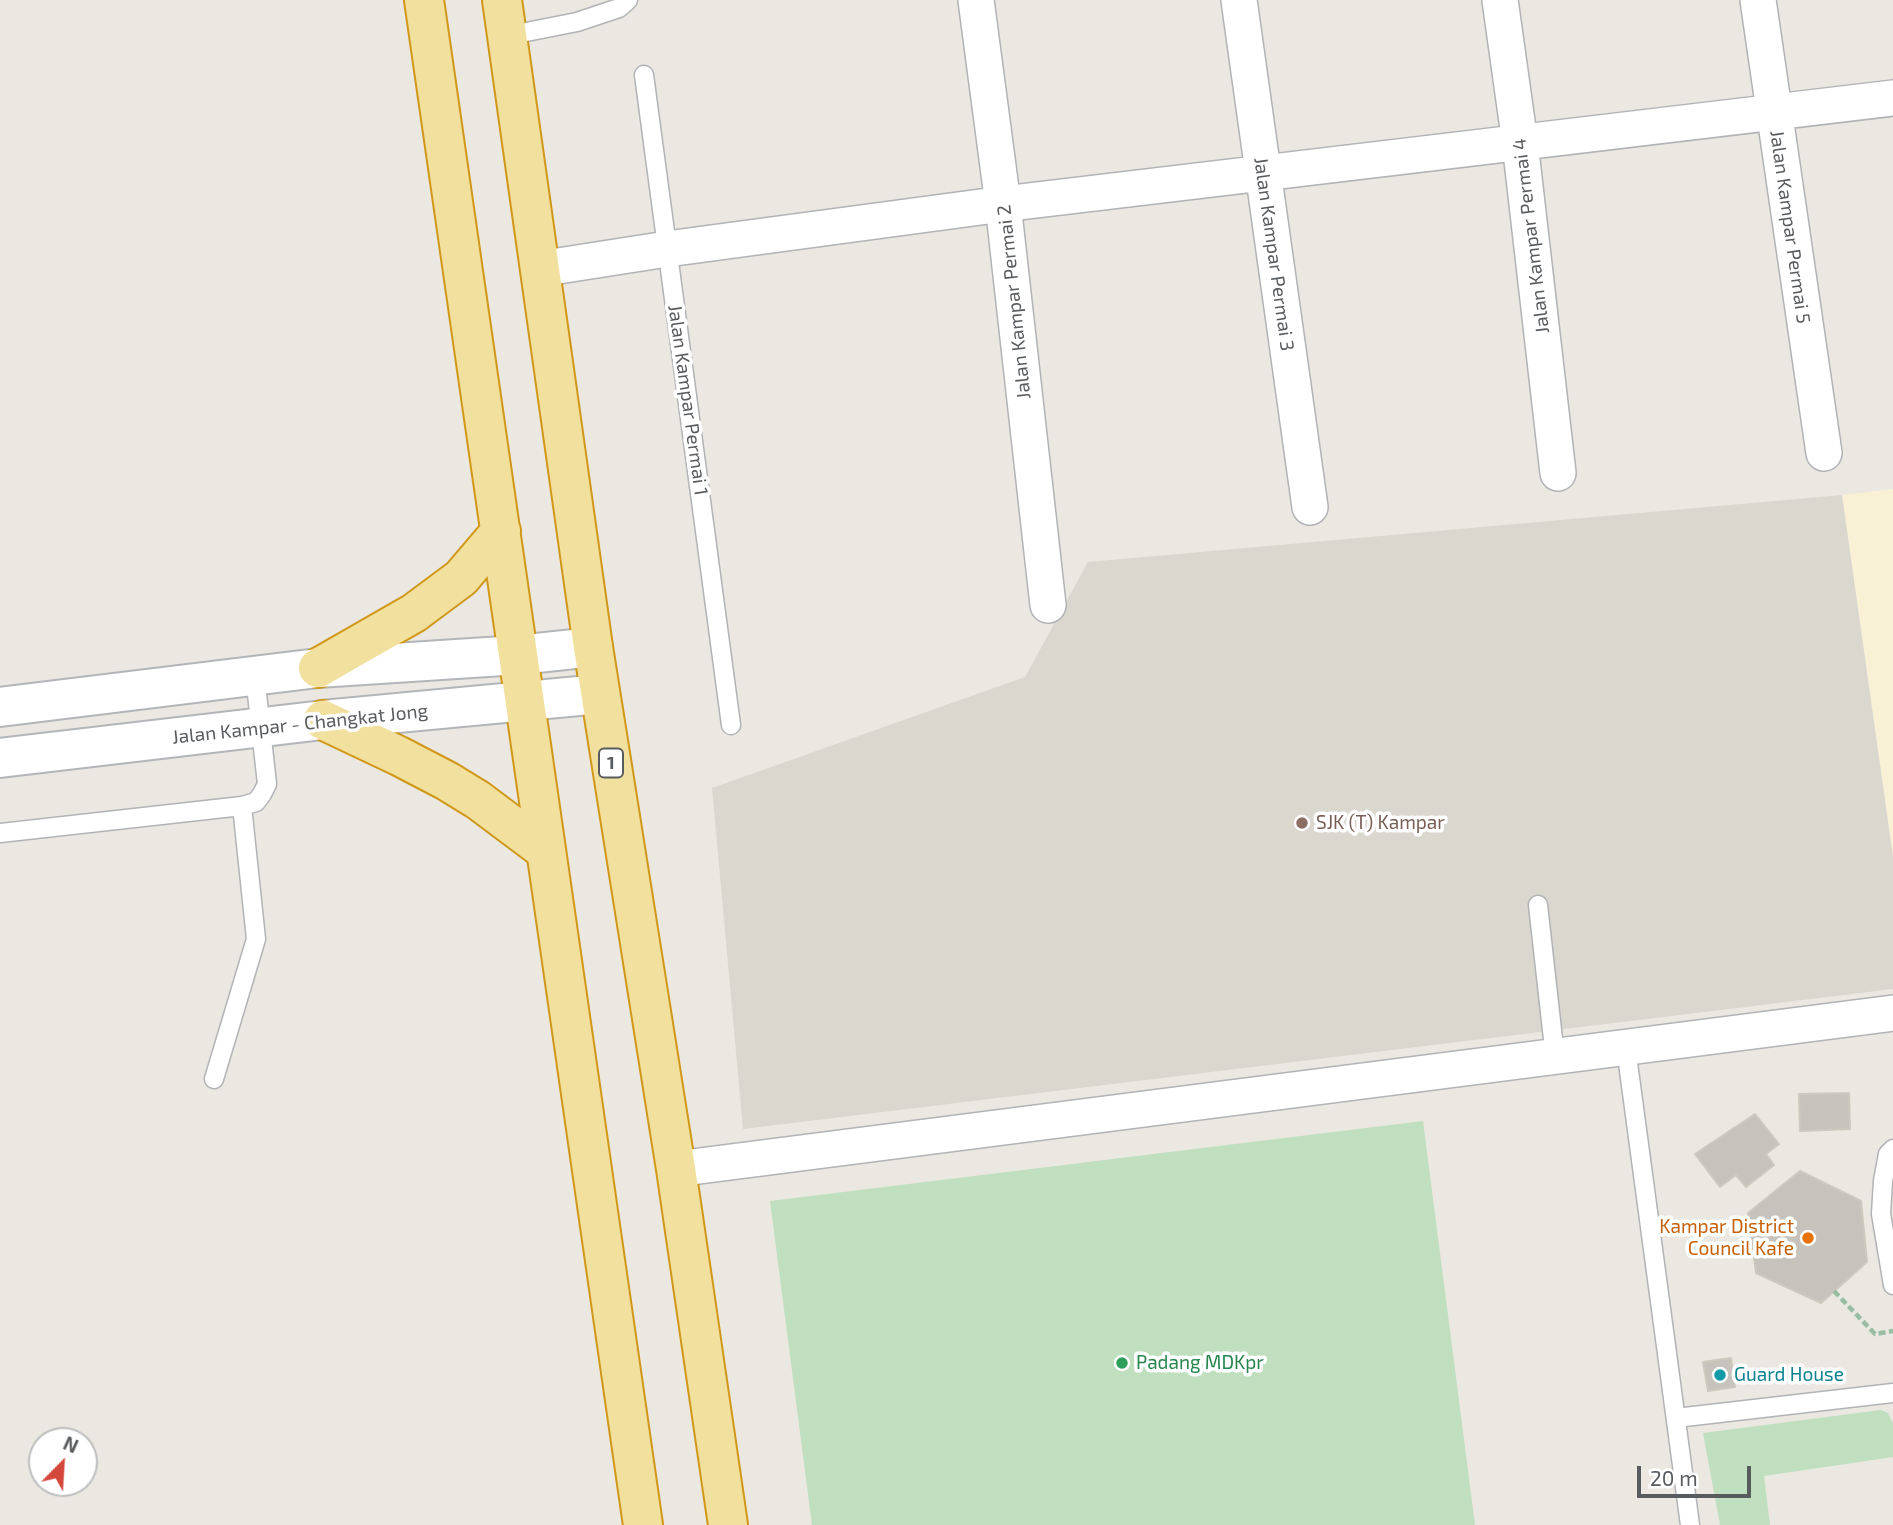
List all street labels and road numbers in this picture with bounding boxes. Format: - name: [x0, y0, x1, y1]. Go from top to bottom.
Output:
- street label: Jalan Kampar Permai 5: [1765, 129, 1815, 325]
- street label: Jalan Kampar Permai 4: [1508, 137, 1554, 335]
- street label: Jalan Kampar Permai 3: [1249, 156, 1299, 352]
- street label: Jalan Kampar Permai 2: [992, 204, 1036, 400]
- street label: Jalan Kampar Permai 1: [663, 303, 713, 497]
- street label: Jalan Kampar - Changkat Jong: [171, 699, 429, 749]
- road number: 1: [599, 748, 623, 778]

